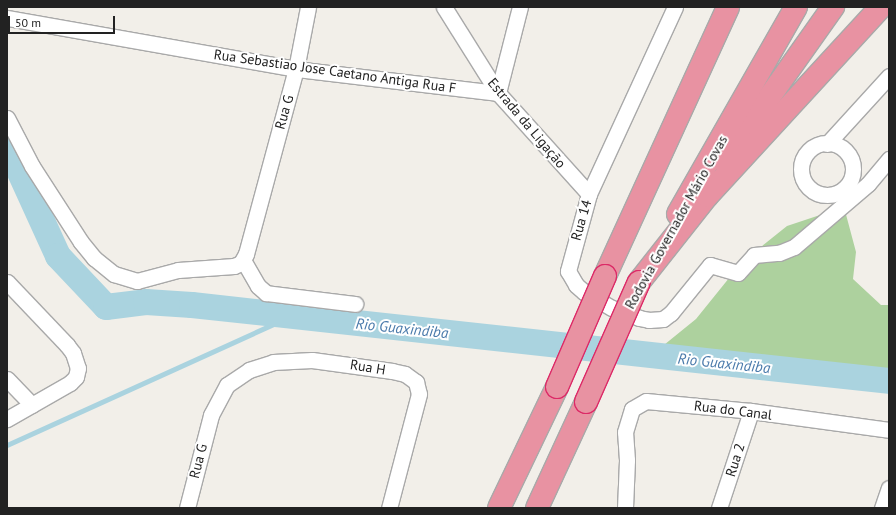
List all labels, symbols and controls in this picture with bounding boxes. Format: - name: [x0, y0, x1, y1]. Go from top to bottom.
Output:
- scale bar: [10, 8, 117, 34]
- text: 50 m: [15, 15, 41, 30]
- street label: Rua Sebastiao Jose Caetano Antiga Rua F: [213, 46, 457, 96]
- street label: Estrada da Ligação: [484, 75, 570, 171]
- street label: Rua G: [271, 93, 297, 131]
- street label: Rodovia Governador Mário Covas: [621, 132, 731, 312]
- street label: Rua 14: [567, 198, 595, 242]
- water label: Rio Guaxindiba: [355, 314, 449, 342]
- water label: Rio Guaxindiba: [677, 349, 771, 377]
- street label: Rua H: [349, 356, 387, 378]
- street label: Rua do Canal: [693, 397, 773, 423]
- street label: Rua 2: [722, 441, 748, 479]
- street label: Rua G: [186, 442, 210, 480]

